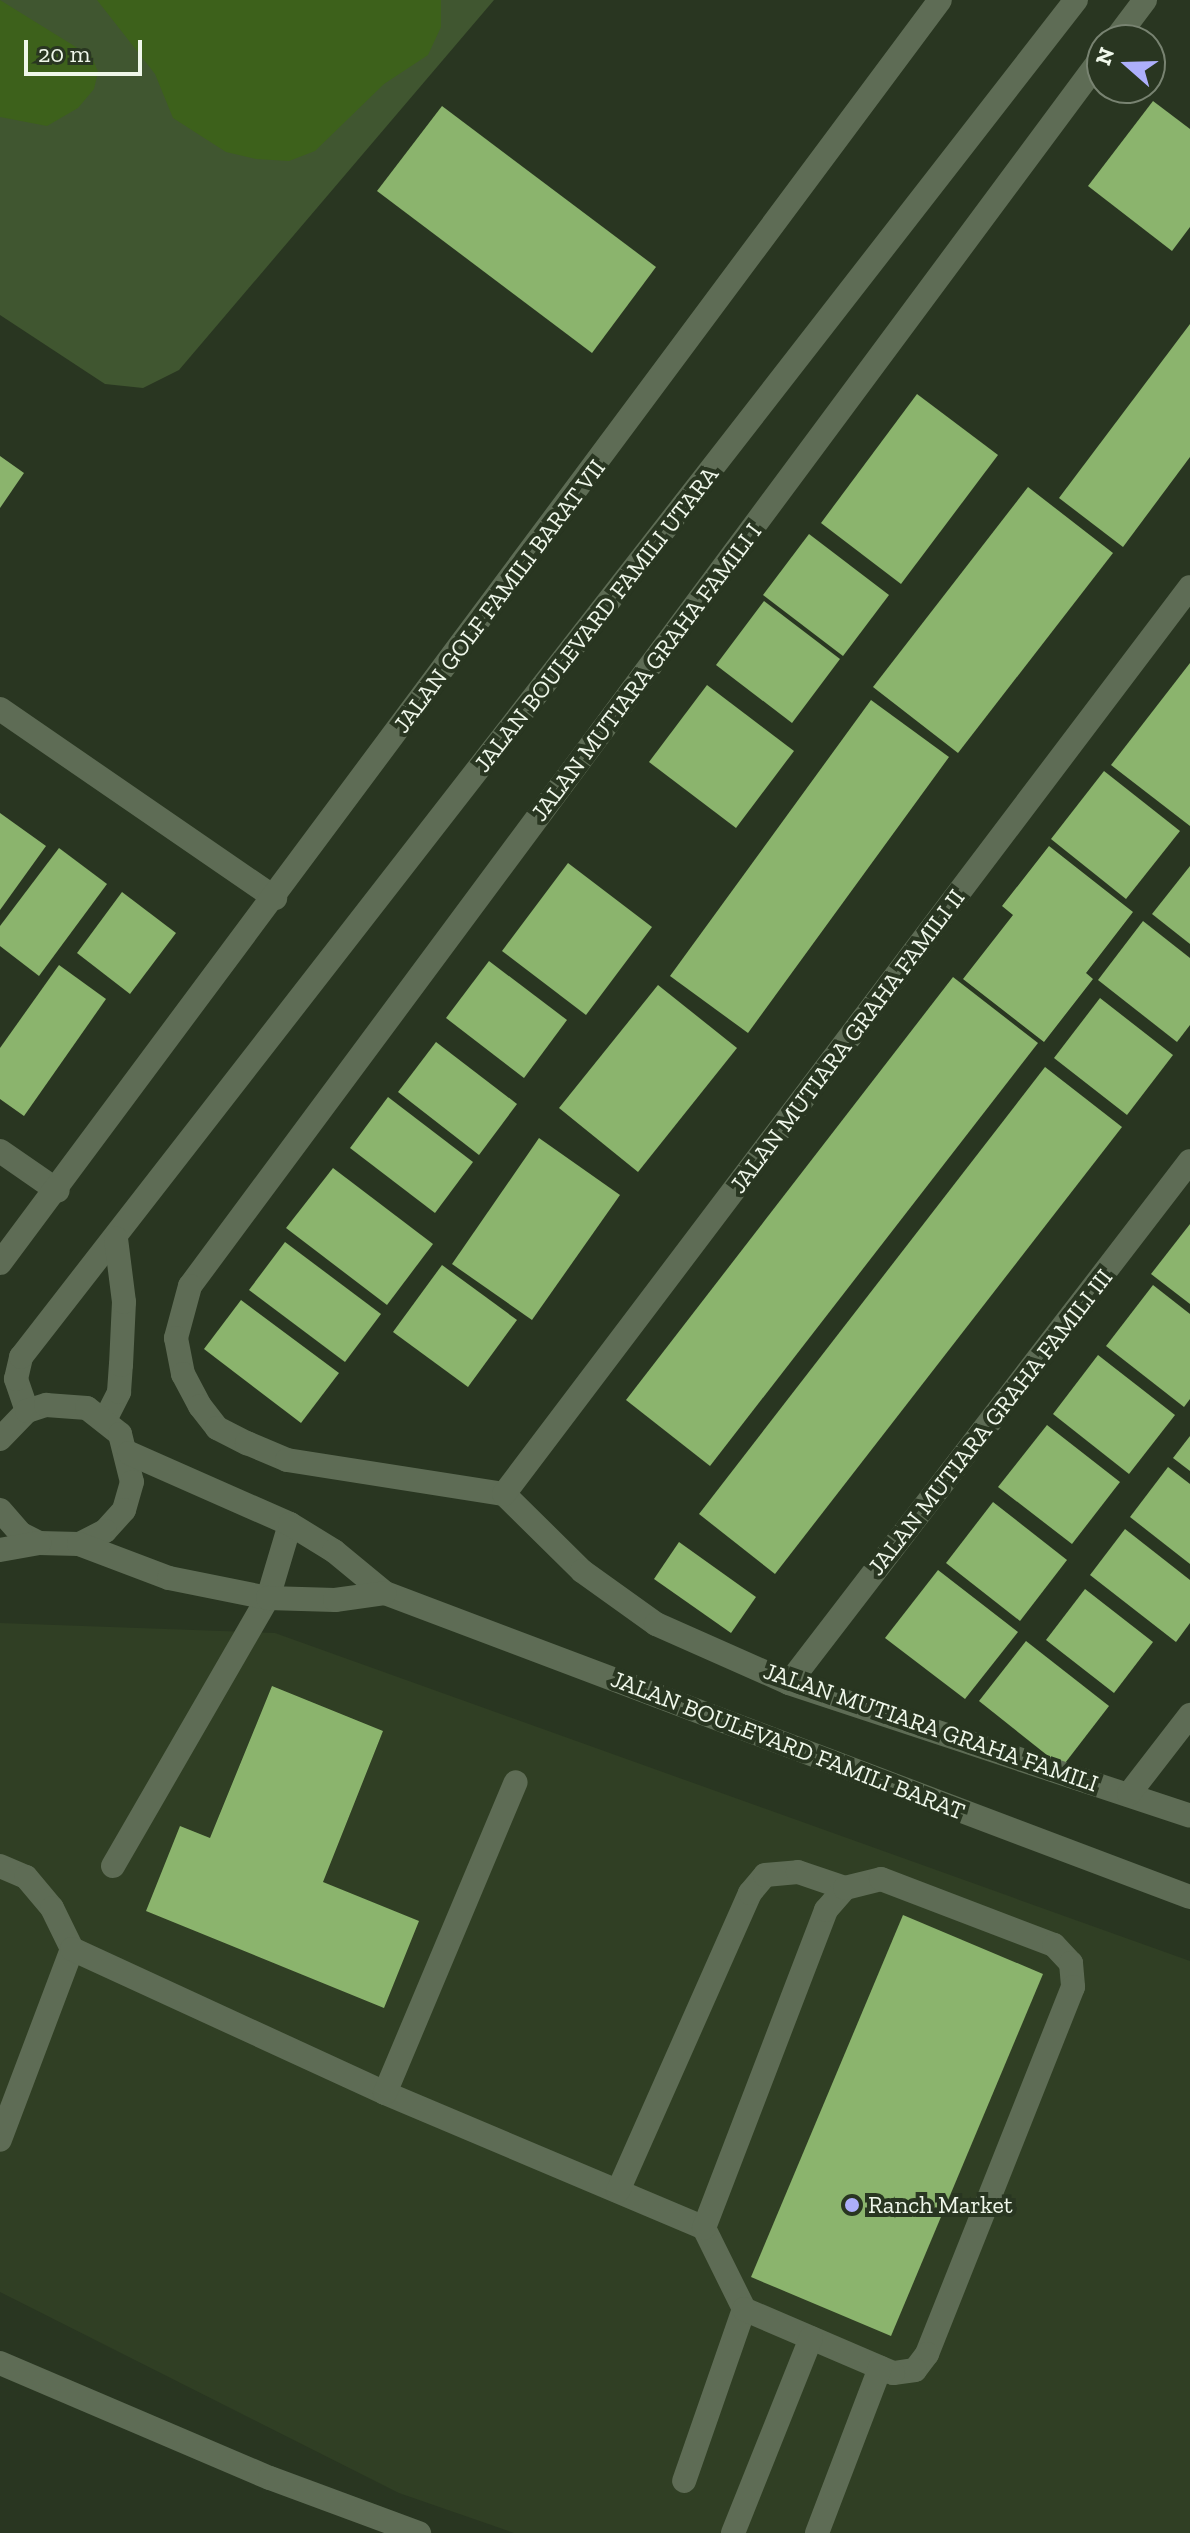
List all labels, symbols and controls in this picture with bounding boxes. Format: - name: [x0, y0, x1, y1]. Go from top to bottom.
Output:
- scale bar: [28, 24, 146, 74]
- north arrow: [1086, 24, 1166, 104]
- text: 20 m: [38, 39, 90, 68]
- text: N: [1089, 44, 1120, 69]
- street label: JALAN GOLF FAMILI BARAT VII: [386, 453, 612, 739]
- street label: JALAN BOULEVARD FAMILI UTARA: [468, 460, 724, 778]
- street label: JALAN MUTIARA GRAHA FAMILI I: [524, 517, 768, 827]
- street label: JALAN MUTIARA GRAHA FAMILI II: [723, 883, 971, 1199]
- street label: JALAN MUTIARA GRAHA FAMILI III: [861, 1263, 1119, 1581]
- street label: JALAN MUTIARA GRAHA FAMILI: [759, 1656, 1103, 1798]
- street label: JALAN BOULEVARD FAMILI BARAT: [607, 1664, 969, 1826]
- place label: Ranch Market: [868, 2191, 1013, 2219]
- marker: Ranch Market: [843, 2196, 861, 2214]

